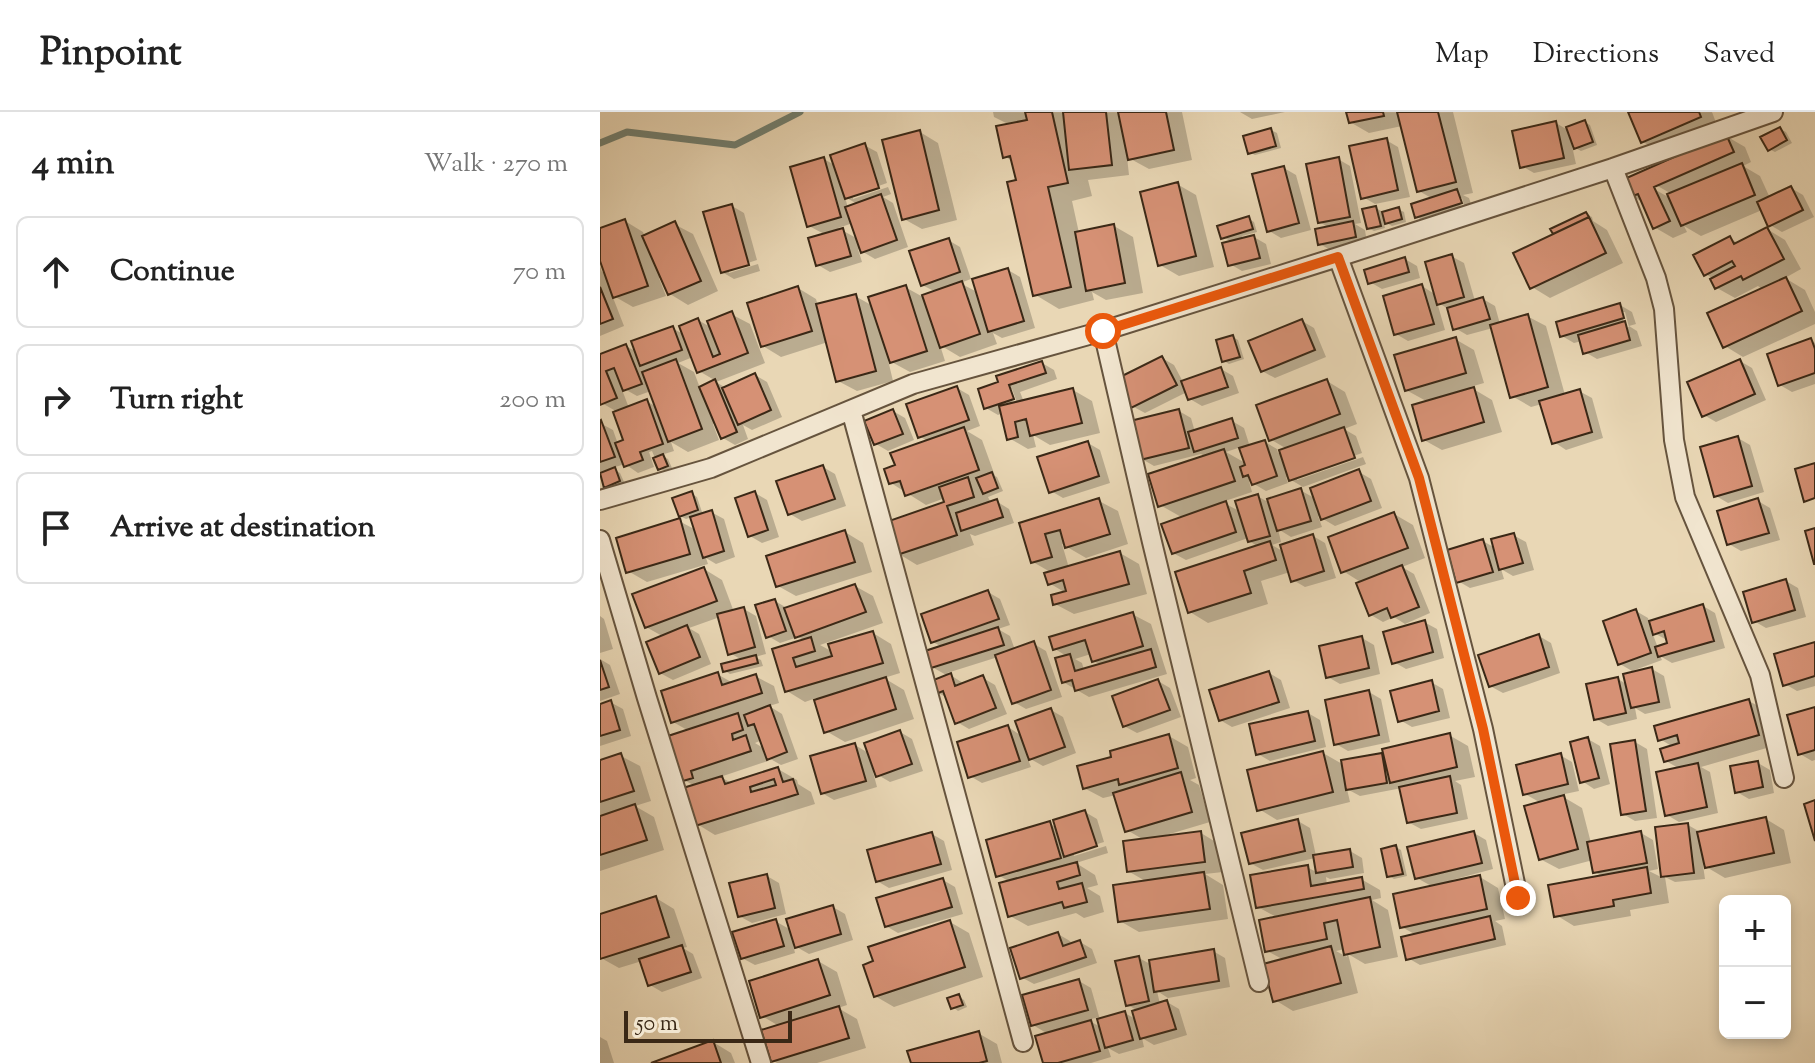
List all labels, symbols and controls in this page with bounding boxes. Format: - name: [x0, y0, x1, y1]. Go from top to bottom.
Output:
- text: Pinpoint: [40, 28, 182, 82]
- text: Map: [1435, 35, 1489, 75]
- text: Directions: [1533, 35, 1659, 75]
- text: Saved: [1703, 35, 1775, 75]
- text: 4 min: [32, 140, 114, 189]
- text: Walk · 270 m: [424, 146, 568, 183]
- icon: ahead: [34, 250, 78, 294]
- text: Continue: [110, 251, 235, 294]
- text: 70 m: [513, 254, 566, 291]
- route start: [1085, 313, 1121, 349]
- icon: right: [34, 378, 78, 422]
- text: Turn right: [110, 379, 243, 422]
- text: 200 m: [499, 382, 566, 419]
- icon: arrive: [34, 506, 78, 550]
- text: Arrive at destination: [110, 507, 375, 550]
- route end: [1500, 880, 1536, 916]
- map controls: [1719, 895, 1791, 1039]
- button: +: [1719, 895, 1791, 967]
- button: −: [1719, 967, 1791, 1039]
- scale bar: [624, 1007, 792, 1043]
- text: 50 m: [636, 1009, 678, 1041]

